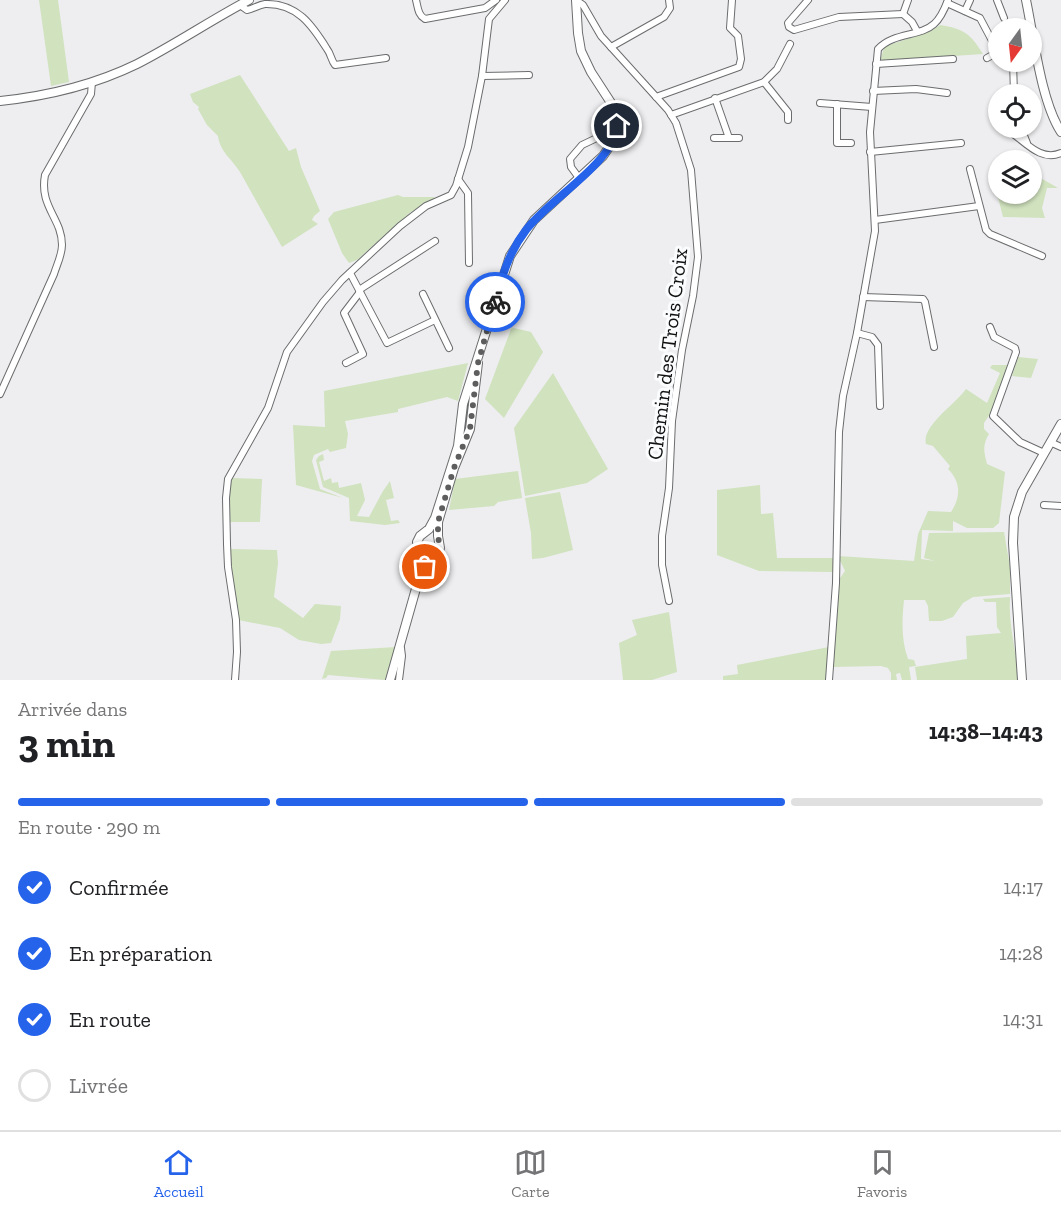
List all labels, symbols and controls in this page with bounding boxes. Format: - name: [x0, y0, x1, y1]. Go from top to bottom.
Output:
- north arrow: [988, 18, 1042, 72]
- map controls: [988, 18, 1042, 204]
- button: locate: [988, 84, 1042, 138]
- pin: [591, 100, 642, 151]
- icon: home: [600, 109, 633, 142]
- button: layers: [988, 150, 1042, 204]
- street label: Chemin des Trois Croix: [642, 247, 692, 461]
- courier: [465, 272, 525, 332]
- icon: bike: [479, 286, 512, 319]
- pin: [399, 541, 450, 592]
- icon: bag: [408, 550, 441, 583]
- text: Arrivée dans: [18, 697, 127, 721]
- text: 14:38–14:43: [929, 718, 1043, 745]
- text: 3 min: [18, 720, 115, 767]
- text: En route · 290 m: [18, 815, 160, 839]
- icon: check: [18, 871, 51, 904]
- text: Confirmée: [69, 874, 169, 901]
- text: 14:17: [1003, 875, 1043, 899]
- icon: check: [18, 937, 51, 970]
- text: En préparation: [69, 940, 212, 967]
- text: 14:28: [999, 941, 1043, 965]
- icon: check: [18, 1003, 51, 1036]
- text: En route: [69, 1006, 151, 1033]
- text: 14:31: [1003, 1007, 1043, 1031]
- text: Livrée: [69, 1072, 128, 1099]
- tab: Accueil: [154, 1146, 204, 1201]
- tab: Carte: [511, 1146, 550, 1201]
- tab: Favoris: [857, 1146, 907, 1201]

